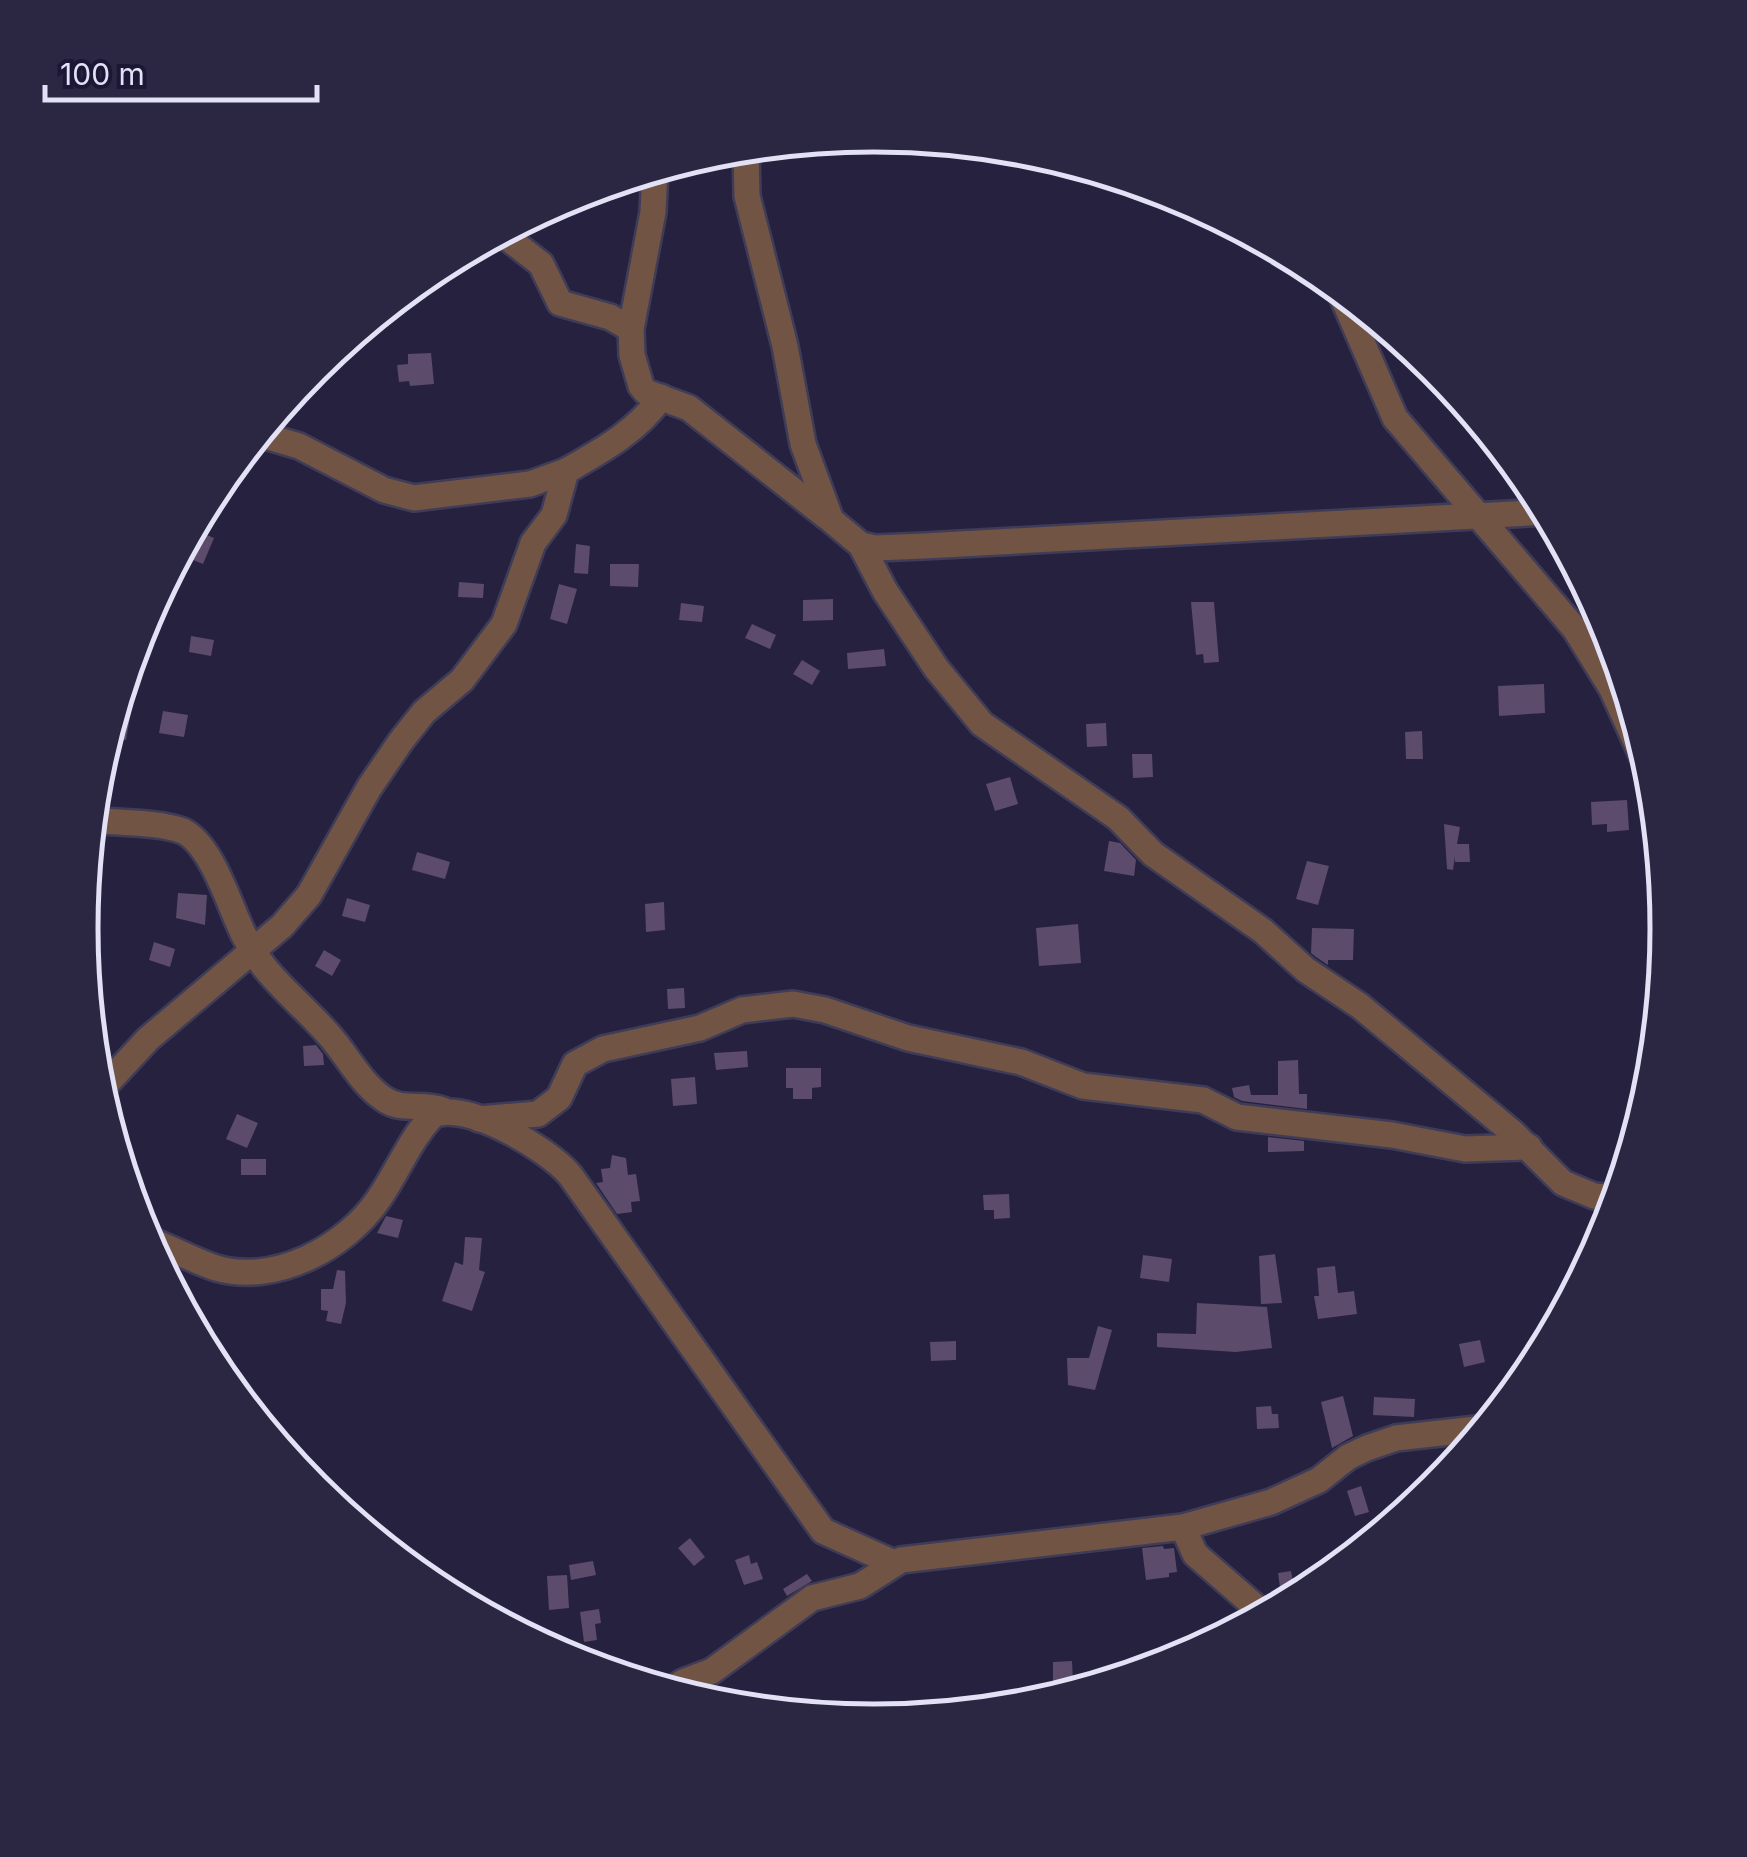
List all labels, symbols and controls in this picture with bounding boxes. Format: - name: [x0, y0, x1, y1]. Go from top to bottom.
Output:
- scale bar: [45, 40, 318, 102]
- text: 100 m: [60, 56, 145, 92]

